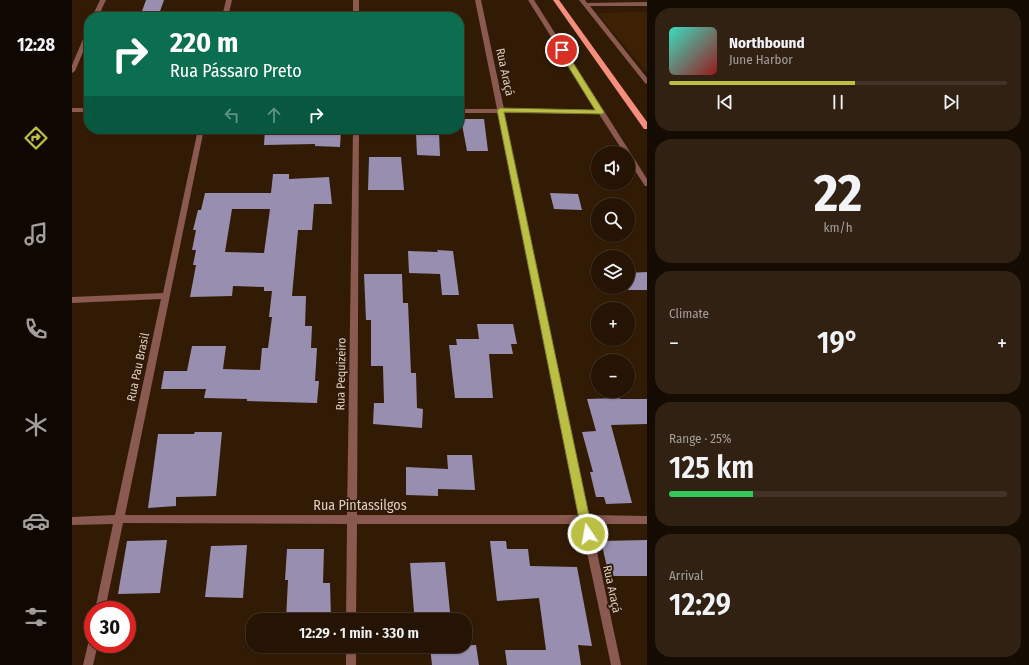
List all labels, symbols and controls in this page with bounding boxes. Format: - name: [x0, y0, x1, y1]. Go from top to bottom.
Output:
- text: 220 m: [170, 26, 238, 59]
- icon: right: [104, 28, 156, 80]
- pin: [545, 33, 579, 67]
- text: 12:28: [17, 34, 55, 56]
- text: Northbound: [729, 34, 805, 52]
- icon: arrive: [551, 39, 573, 61]
- street label: Rua Araçá: [493, 47, 517, 97]
- text: June Harbor: [729, 52, 793, 67]
- text: Rua Pássaro Preto: [170, 60, 302, 82]
- icon: previous: [714, 91, 736, 113]
- icon: pause: [827, 91, 849, 113]
- icon: next: [940, 91, 962, 113]
- icon: left: [221, 104, 243, 126]
- icon: ahead: [263, 104, 285, 126]
- icon: right: [305, 104, 327, 126]
- icon: directions: [22, 124, 50, 152]
- map controls: [591, 146, 635, 398]
- button: sound: [591, 146, 635, 190]
- text: 22: [814, 162, 862, 225]
- button: search: [591, 198, 635, 242]
- icon: music: [22, 220, 50, 248]
- text: km/h: [824, 220, 853, 235]
- button: layers: [591, 250, 635, 294]
- button: +: [591, 302, 635, 346]
- text: Climate: [669, 306, 709, 321]
- icon: phone: [22, 315, 50, 343]
- text: 19°: [817, 325, 859, 361]
- text: −: [669, 330, 679, 357]
- text: +: [997, 330, 1007, 357]
- street label: Rua Pau Brasil: [124, 331, 152, 403]
- street label: Rua Pequizeiro: [333, 337, 349, 411]
- button: −: [591, 354, 635, 398]
- icon: climate: [22, 411, 50, 439]
- text: Range · 25%: [669, 431, 732, 446]
- text: 125 km: [669, 450, 754, 486]
- street label: Rua Pintassilgos: [313, 497, 407, 514]
- icon: car: [22, 507, 50, 535]
- position arrow: [567, 513, 609, 555]
- street label: Rua Araçá: [600, 564, 624, 614]
- text: Arrival: [669, 568, 703, 583]
- text: 12:29: [669, 587, 731, 623]
- speed limit sign: 30: [84, 601, 136, 653]
- icon: filters: [22, 603, 50, 631]
- text: 12:29 · 1 min · 330 m: [299, 624, 419, 642]

